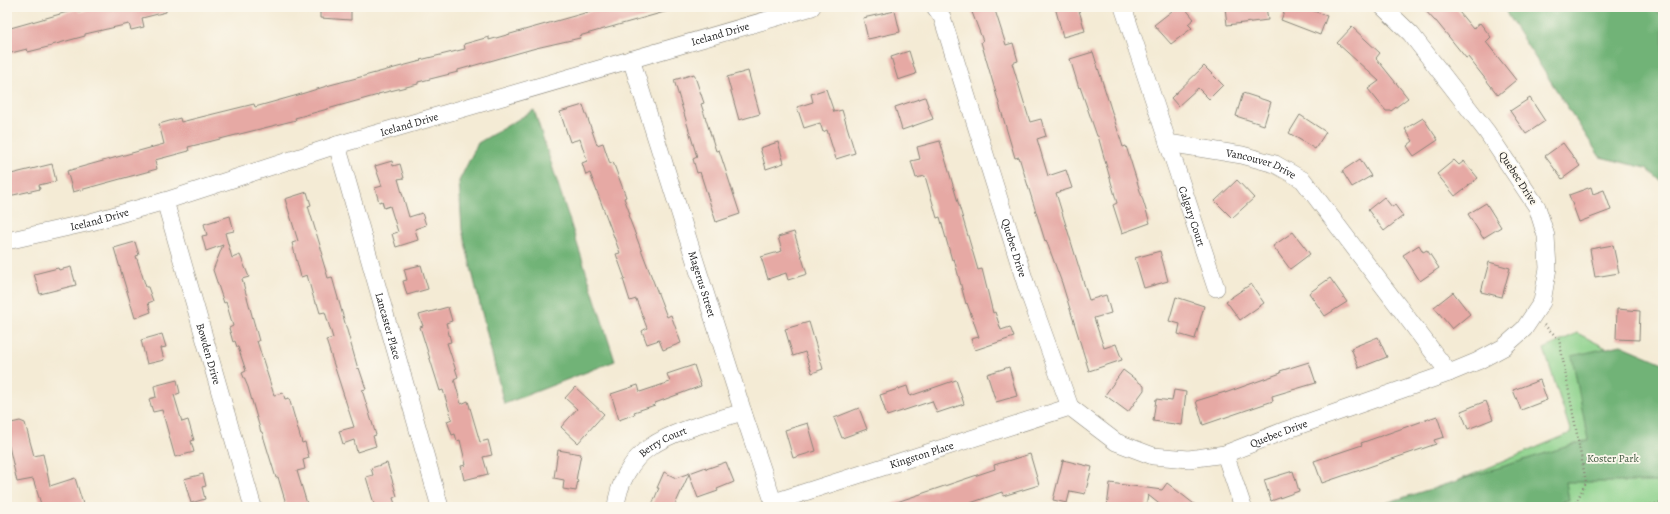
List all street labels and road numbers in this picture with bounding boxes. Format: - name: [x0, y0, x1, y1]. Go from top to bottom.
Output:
- street label: Iceland Drive: [689, 18, 751, 49]
- street label: Iceland Drive: [378, 108, 440, 140]
- street label: Vancouver Drive: [1224, 145, 1299, 182]
- street label: Quebec Drive: [1495, 148, 1541, 208]
- street label: Calgary Court: [1175, 184, 1209, 249]
- street label: Iceland Drive: [69, 204, 130, 234]
- street label: Quebec Drive: [998, 217, 1031, 279]
- street label: Magerus Street: [685, 249, 720, 319]
- street label: Lancaster Place: [372, 290, 405, 361]
- street label: Bowden Drive: [193, 321, 225, 386]
- street label: Quebec Drive: [1247, 416, 1309, 451]
- street label: Berry Court: [635, 422, 689, 460]
- street label: Kingston Place: [888, 437, 956, 472]

